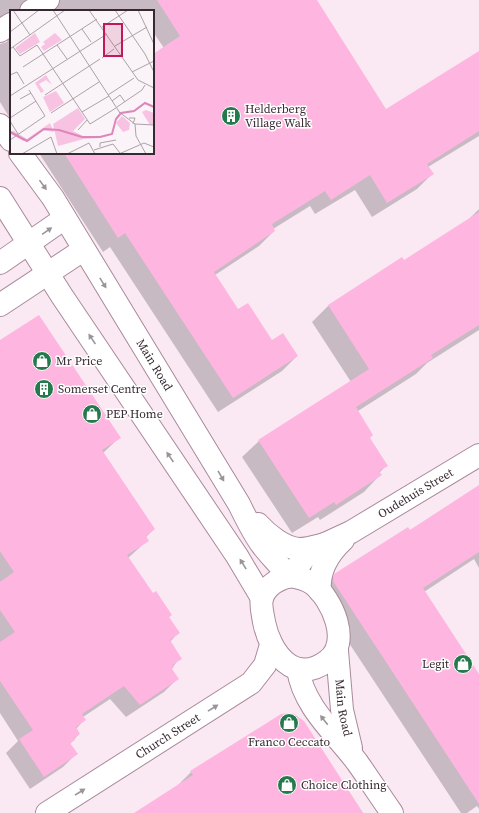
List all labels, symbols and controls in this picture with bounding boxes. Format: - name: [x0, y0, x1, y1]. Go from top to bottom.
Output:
- inset map: [10, 10, 154, 154]
- place label: Helderberg Village Walk: [245, 101, 311, 131]
- building icon: Helderberg Village Walk: [220, 105, 242, 127]
- one-way arrow: [39, 179, 47, 190]
- one-way arrow: [42, 227, 52, 235]
- one-way arrow: [100, 277, 107, 289]
- one-way arrow: [88, 334, 96, 345]
- street label: Main Road: [133, 336, 176, 394]
- shop icon: Mr Price: [31, 350, 53, 372]
- place label: Mr Price: [56, 353, 102, 369]
- building icon: Somerset Centre: [33, 378, 55, 400]
- place label: Somerset Centre: [58, 381, 147, 397]
- shop icon: PEP Home: [81, 403, 103, 425]
- place label: PEP Home: [106, 406, 163, 422]
- one-way arrow: [166, 451, 174, 462]
- street label: Oudehuis Street: [375, 464, 456, 522]
- one-way arrow: [217, 470, 224, 482]
- one-way arrow: [239, 559, 246, 570]
- shop icon: Legit: [452, 653, 474, 675]
- place label: Legit: [422, 656, 449, 672]
- street label: Main Road: [331, 678, 356, 738]
- one-way arrow: [207, 704, 219, 711]
- street label: Church Street: [132, 710, 203, 763]
- shop icon: Franco Ceccato: [278, 712, 300, 734]
- one-way arrow: [320, 715, 328, 726]
- place label: Franco Ceccato: [248, 734, 331, 750]
- shop icon: Choice Clothing: [276, 774, 298, 796]
- place label: Choice Clothing: [301, 777, 387, 793]
- one-way arrow: [74, 789, 86, 796]

